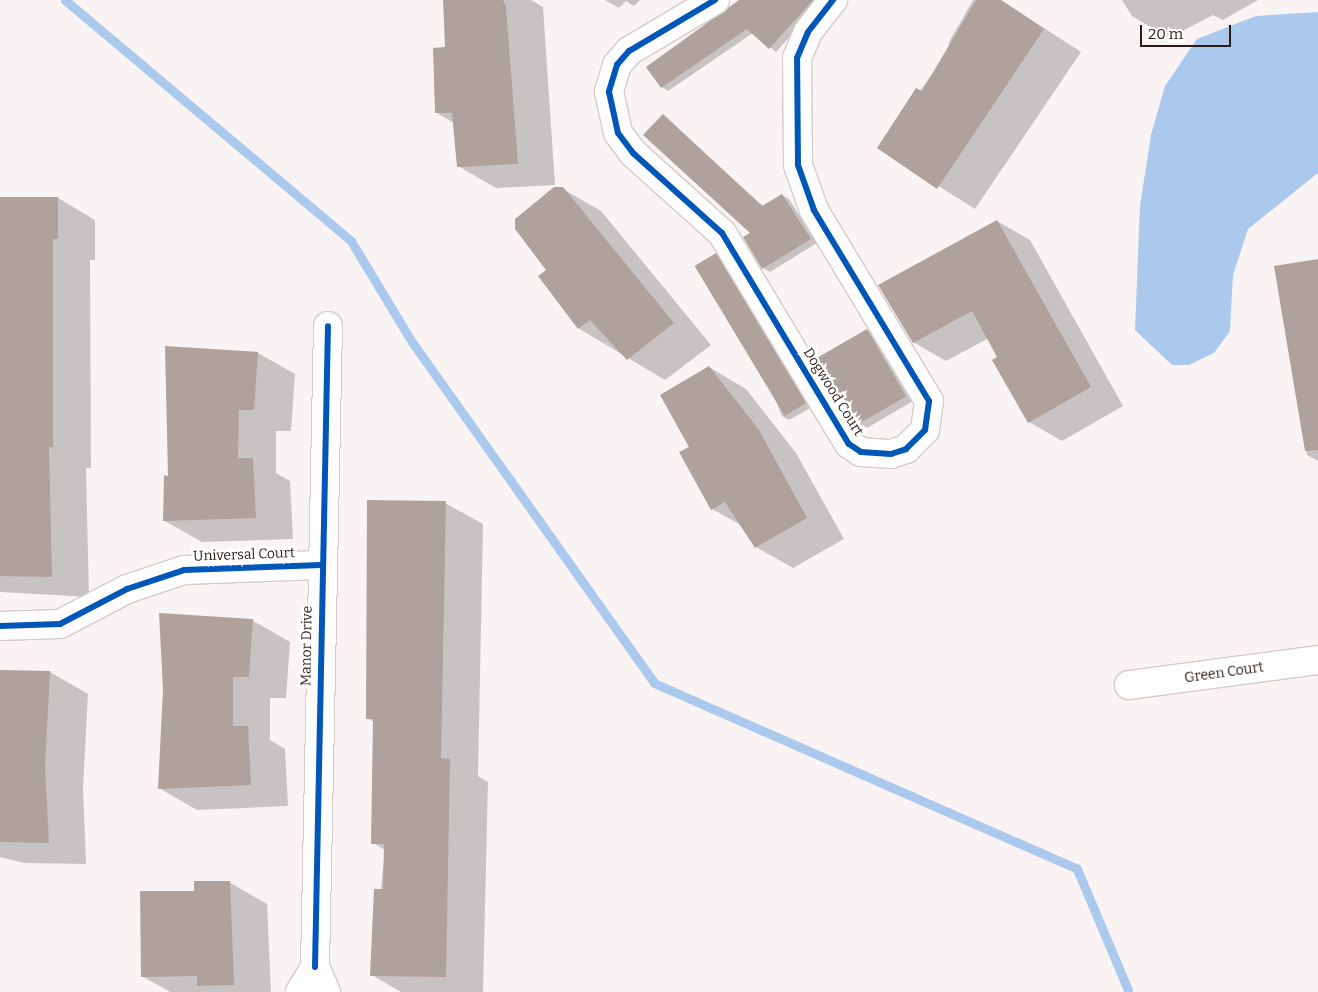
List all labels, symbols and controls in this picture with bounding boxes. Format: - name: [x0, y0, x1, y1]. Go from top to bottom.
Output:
- scale bar: [1143, 15, 1234, 47]
- text: 20 m: [1148, 25, 1183, 43]
- street label: Dogwood Court: [799, 345, 867, 439]
- street label: Universal Court: [193, 545, 295, 565]
- street label: Manor Drive: [298, 606, 316, 686]
- street label: Green Court: [1183, 659, 1265, 687]

